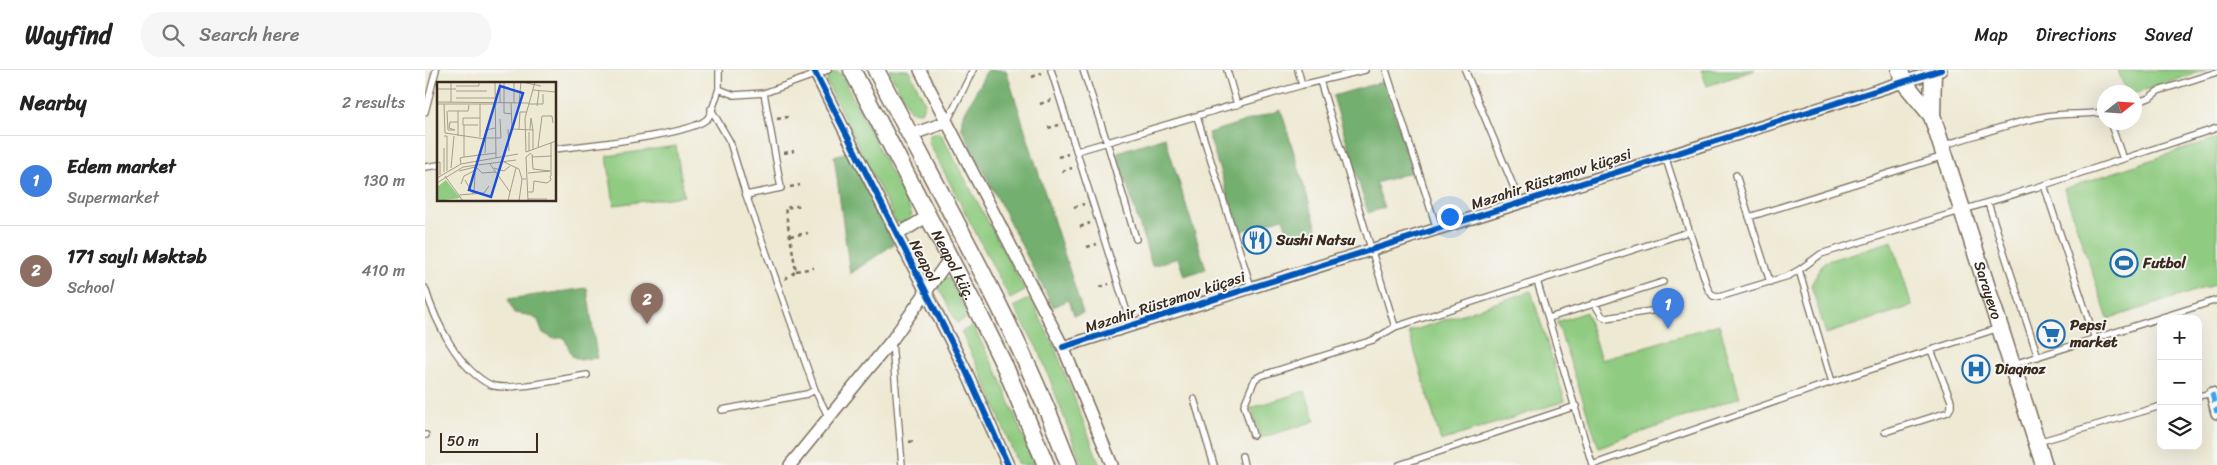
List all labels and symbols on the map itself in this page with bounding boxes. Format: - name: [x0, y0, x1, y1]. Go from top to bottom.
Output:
- inset map: [437, 82, 556, 201]
- north arrow: [2097, 85, 2142, 130]
- street label: Məzahir Rüstəmov küçəsi: [1467, 141, 1635, 217]
- your location: [1437, 204, 1463, 230]
- street label: Neapol küç.: [924, 225, 983, 305]
- restaurant icon: Sushi Natsu: [1242, 225, 1272, 255]
- place label: Sushi Natsu: [1275, 227, 1356, 253]
- street label: Neapol: [902, 235, 946, 288]
- sports icon: Futbol: [2109, 248, 2139, 278]
- place label: Futbol: [2142, 250, 2186, 276]
- street label: Sarayevo: [1966, 258, 2010, 323]
- street label: Məzahir Rüstəmov küçəsi: [1081, 264, 1249, 340]
- pin: 2: [631, 283, 663, 324]
- pin: 1: [1652, 288, 1684, 329]
- place label: Pepsi market: [2069, 312, 2118, 355]
- supermarket icon: Pepsi market: [2036, 319, 2066, 349]
- hospital icon: Diaqnoz: [1961, 354, 1991, 384]
- place label: Diaqnoz: [1995, 356, 2046, 382]
- scale bar: [440, 430, 537, 453]

